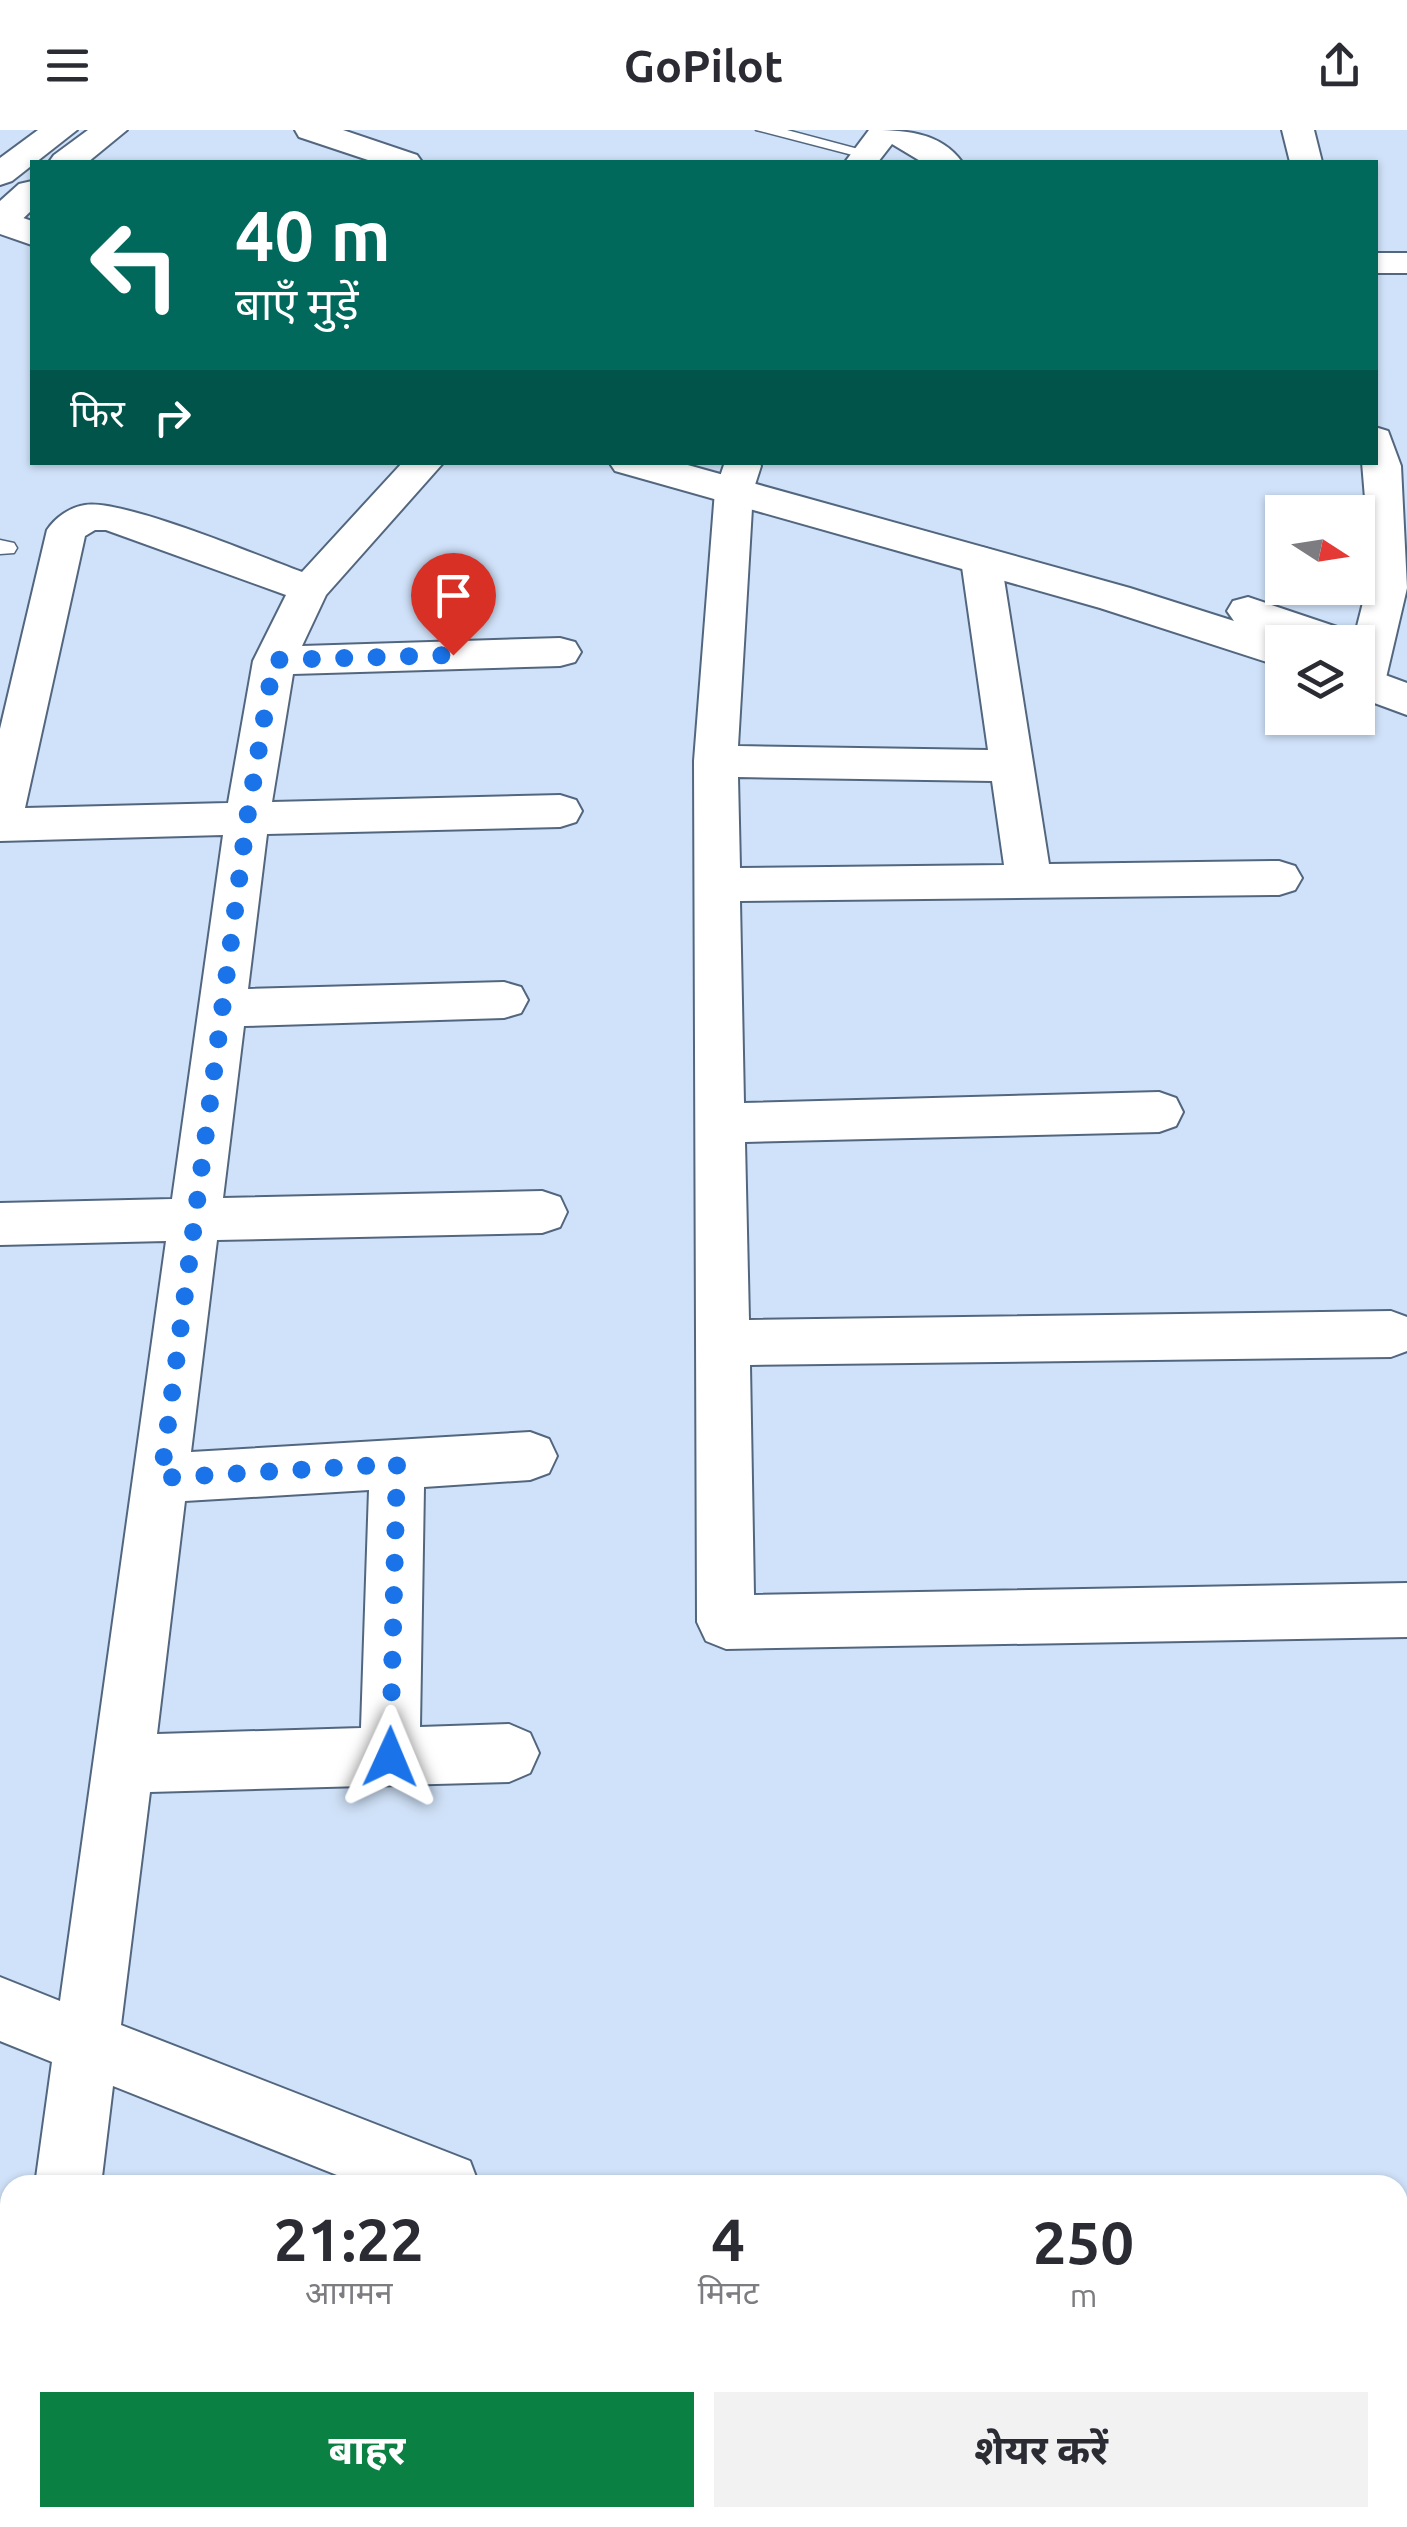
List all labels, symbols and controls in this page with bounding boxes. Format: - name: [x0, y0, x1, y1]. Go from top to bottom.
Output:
- icon: menu: [40, 38, 95, 93]
- icon: share: [1312, 38, 1367, 93]
- text: GoPilot: [624, 40, 783, 91]
- text: 40 m: [235, 196, 391, 274]
- icon: left: [70, 200, 200, 330]
- text: बाएँ मुड़ें: [235, 278, 359, 329]
- icon: right: [145, 390, 200, 445]
- text: फिर: [70, 392, 125, 434]
- north arrow: [1265, 495, 1375, 605]
- map controls: [1265, 495, 1375, 735]
- pin: [411, 553, 496, 656]
- icon: arrive: [426, 568, 481, 623]
- button: layers: [1265, 625, 1375, 735]
- position arrow: [338, 1705, 442, 1809]
- text: 21:22: [274, 2205, 424, 2272]
- text: 4: [711, 2205, 745, 2272]
- text: 250: [1033, 2208, 1134, 2275]
- text: आगमन: [305, 2274, 393, 2310]
- text: मिनट: [698, 2274, 759, 2310]
- text: m: [1070, 2277, 1097, 2313]
- button: बाहर: [40, 2392, 694, 2507]
- button: शेयर करें: [714, 2392, 1368, 2507]

